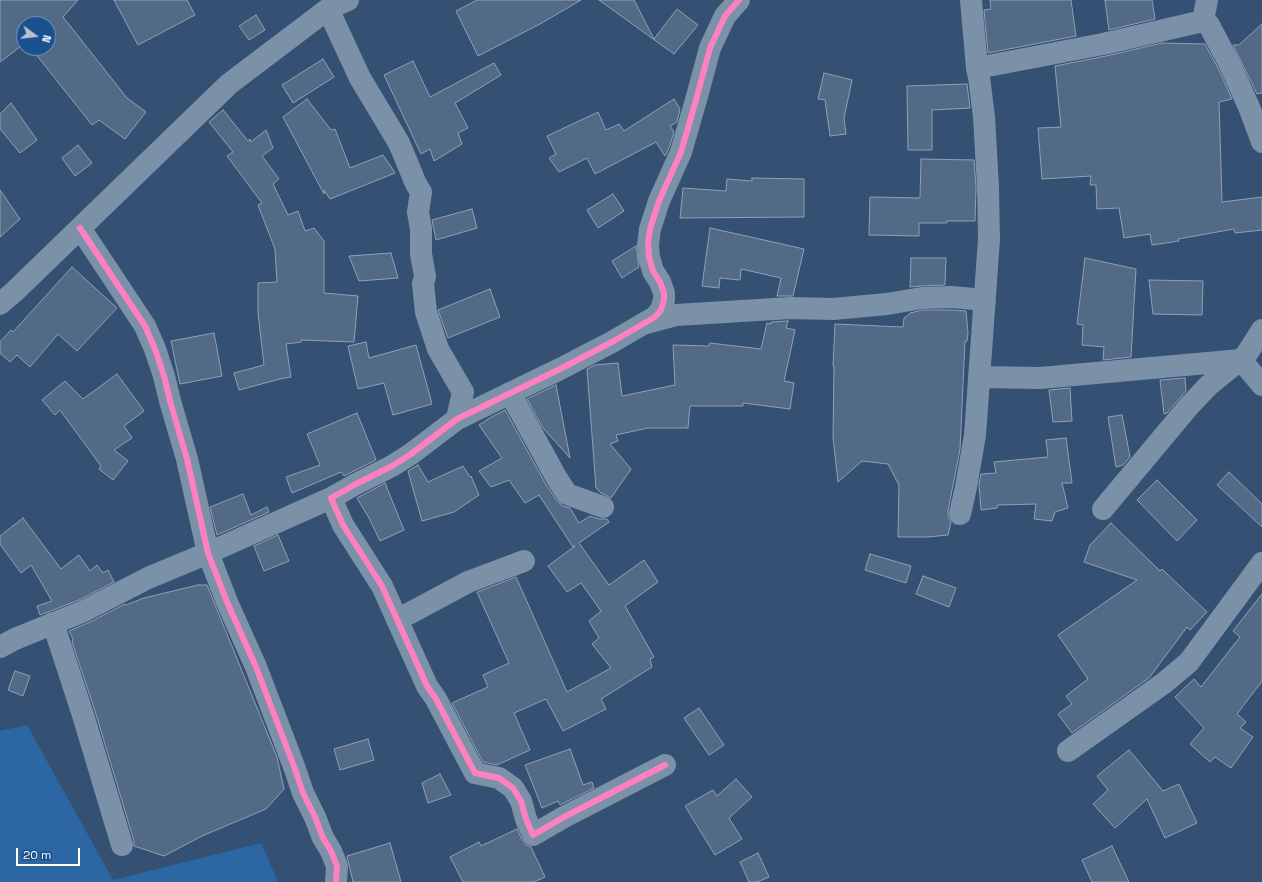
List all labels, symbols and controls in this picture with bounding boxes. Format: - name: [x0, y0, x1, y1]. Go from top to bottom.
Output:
- north arrow: [16, 16, 56, 56]
- text: N: [39, 33, 54, 44]
- scale bar: [18, 840, 82, 866]
- text: 20 m: [23, 847, 51, 863]

